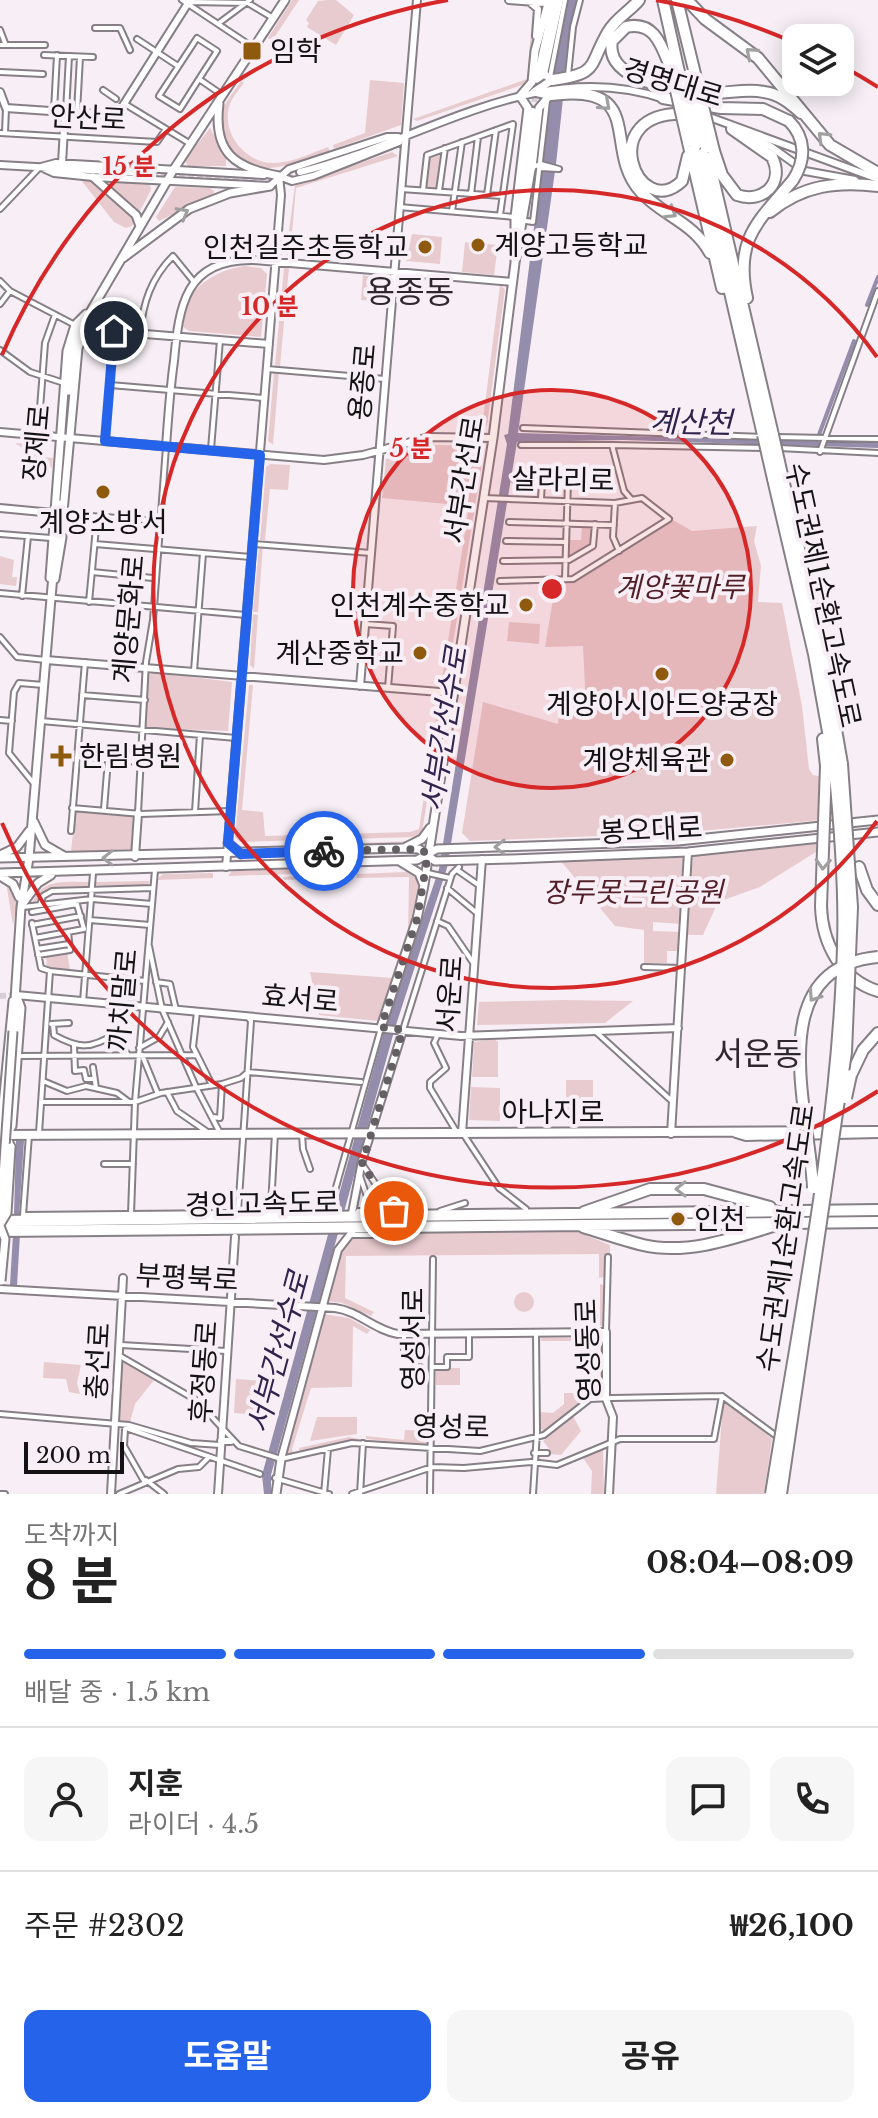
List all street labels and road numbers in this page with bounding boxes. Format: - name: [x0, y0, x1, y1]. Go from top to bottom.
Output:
- street label: 경명대로: [619, 51, 727, 115]
- street label: 안산로: [48, 99, 128, 137]
- street label: 용종로: [342, 342, 384, 422]
- street label: 장제로: [16, 403, 58, 483]
- street label: 서부간선로: [437, 414, 491, 546]
- street label: 수도권제1순환고속도로: [778, 459, 868, 731]
- street label: 살라리로: [511, 462, 615, 498]
- street label: 계양문화로: [106, 553, 152, 685]
- street label: 봉오대로: [599, 810, 703, 850]
- street label: 까치말로: [101, 947, 145, 1053]
- street label: 서운로: [430, 954, 470, 1034]
- street label: 효서로: [260, 978, 340, 1020]
- street label: 아나지로: [501, 1095, 605, 1130]
- street label: 수도권제1순환고속도로: [750, 1102, 822, 1374]
- street label: 경인고속도로: [184, 1185, 340, 1223]
- street label: 부평북로: [135, 1258, 239, 1298]
- street label: 영성서로: [396, 1287, 431, 1391]
- street label: 영성동로: [569, 1298, 607, 1402]
- street label: 후정동로: [183, 1319, 225, 1425]
- street label: 충선로: [79, 1321, 117, 1401]
- street label: 영성로: [412, 1409, 490, 1445]

